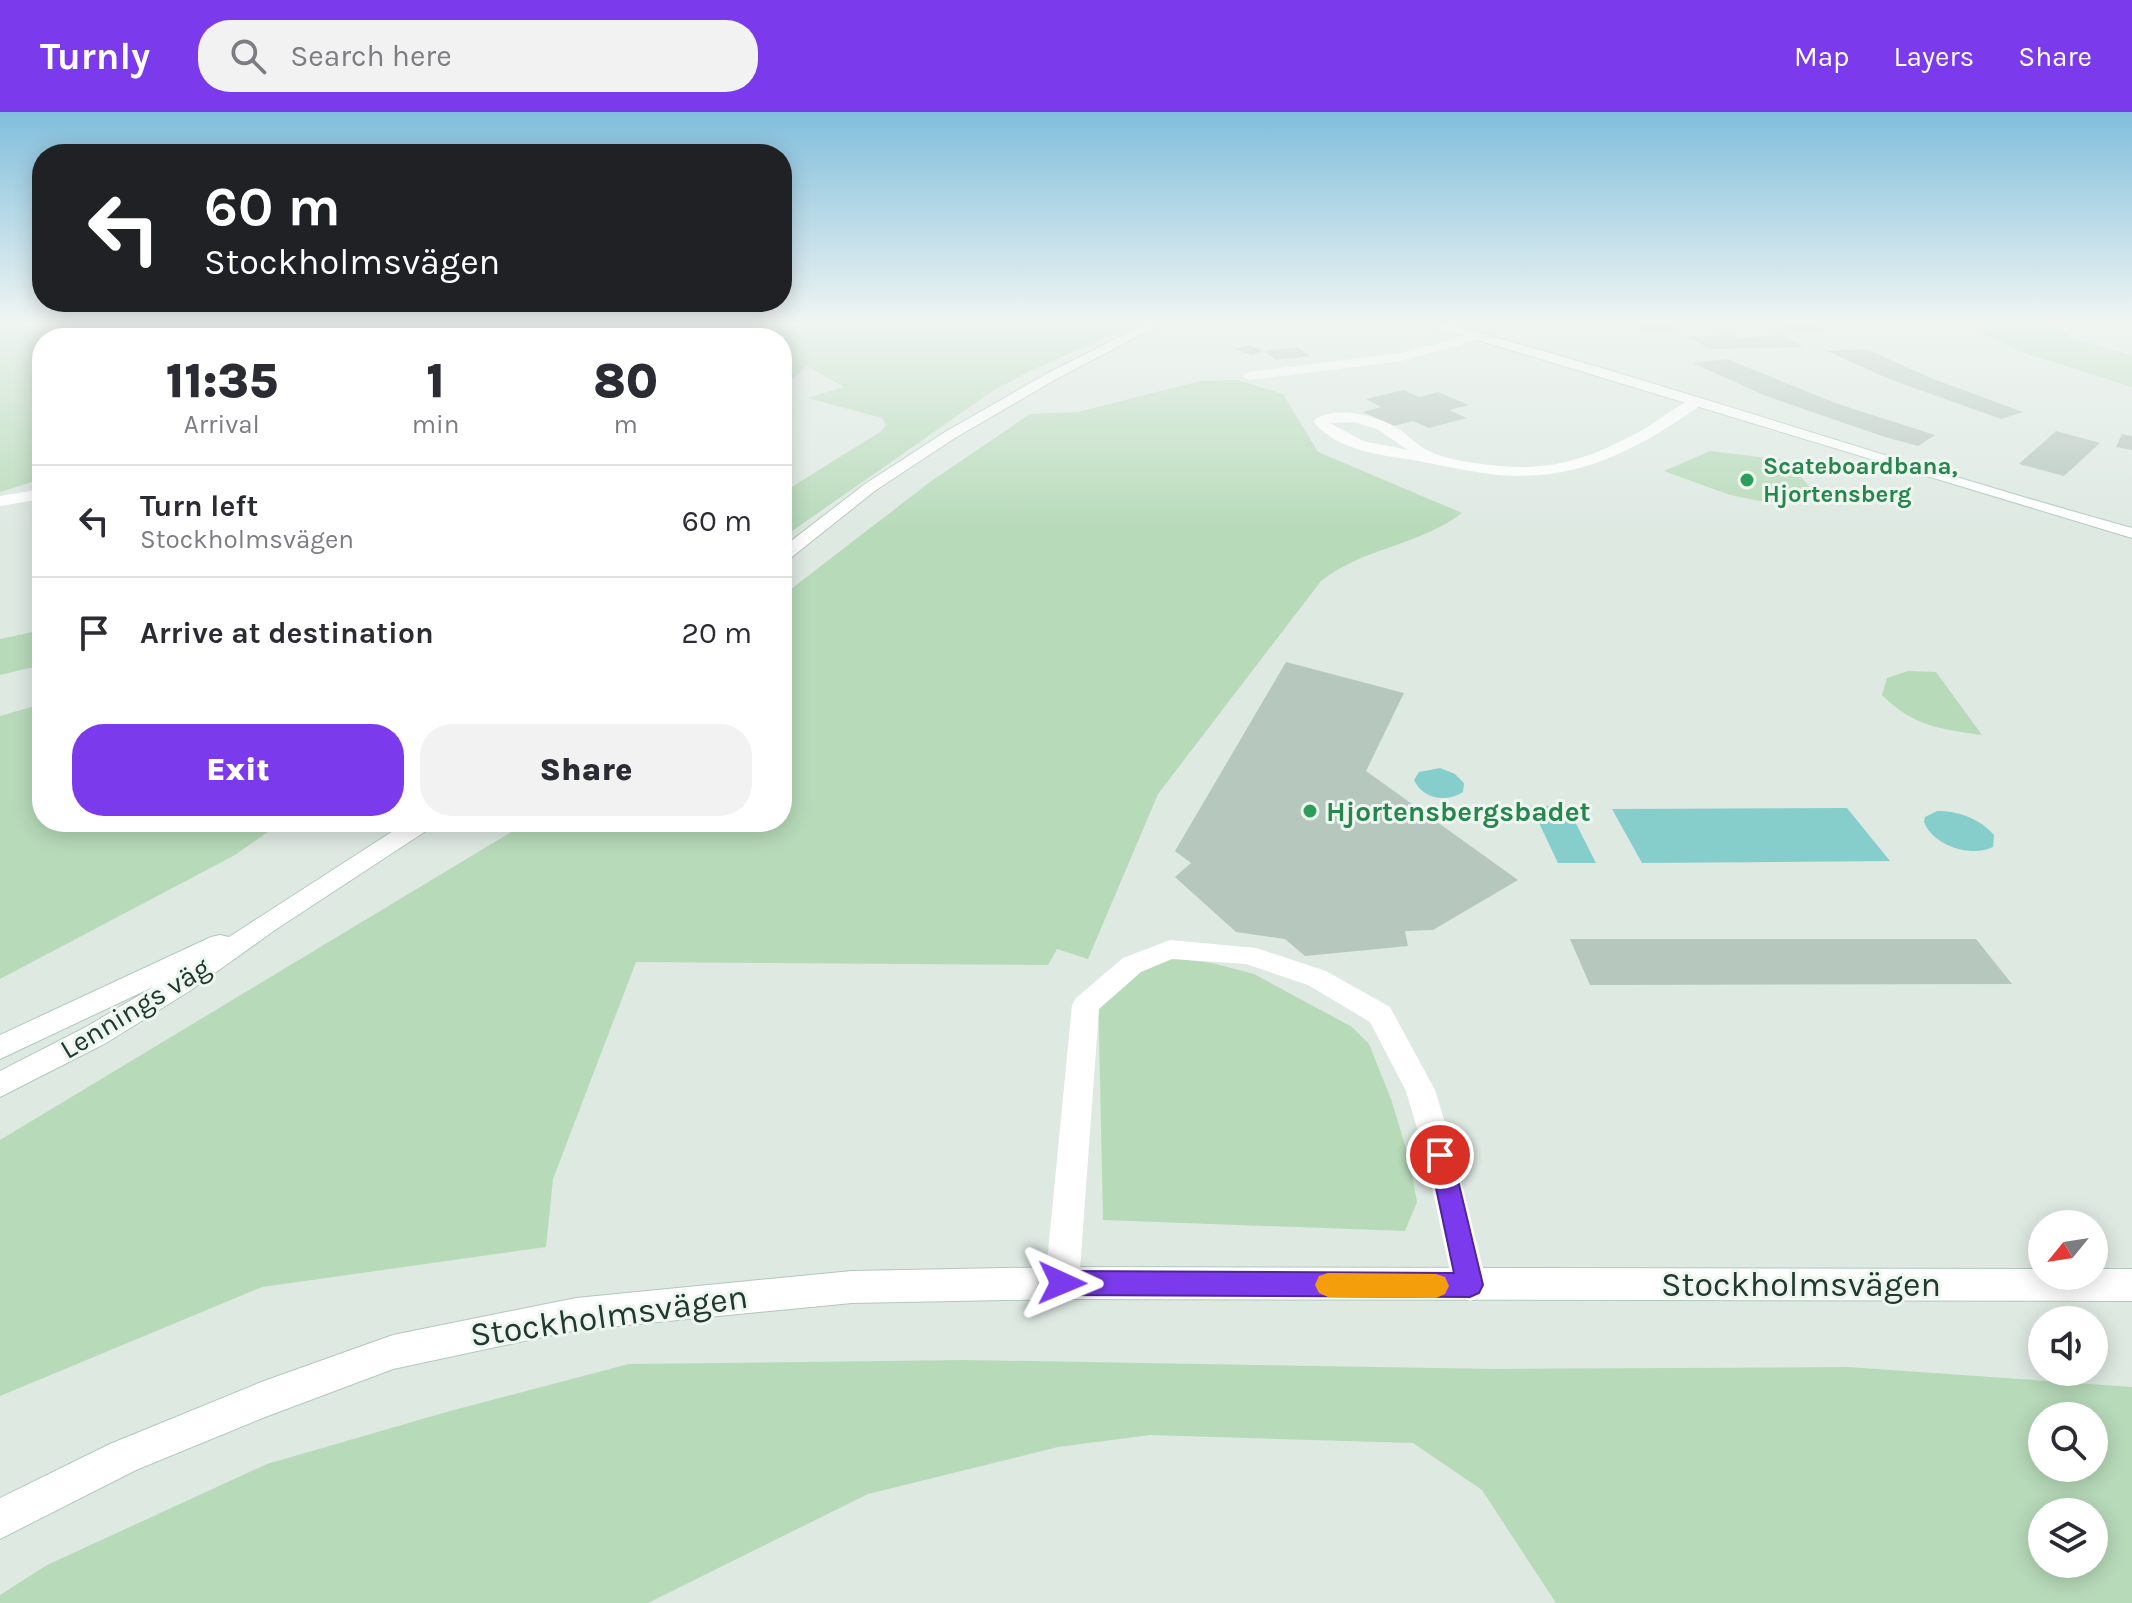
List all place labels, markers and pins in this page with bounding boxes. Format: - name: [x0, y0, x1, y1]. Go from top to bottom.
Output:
- place label: Scateboardbana, Hjortensberg: [1763, 452, 1958, 508]
- marker: Scateboardbana, Hjortensberg: [1738, 471, 1756, 489]
- place label: Hjortensbergsbadet: [1326, 795, 1591, 828]
- marker: Hjortensbergsbadet: [1301, 802, 1319, 820]
- pin: [1406, 1121, 1474, 1189]

